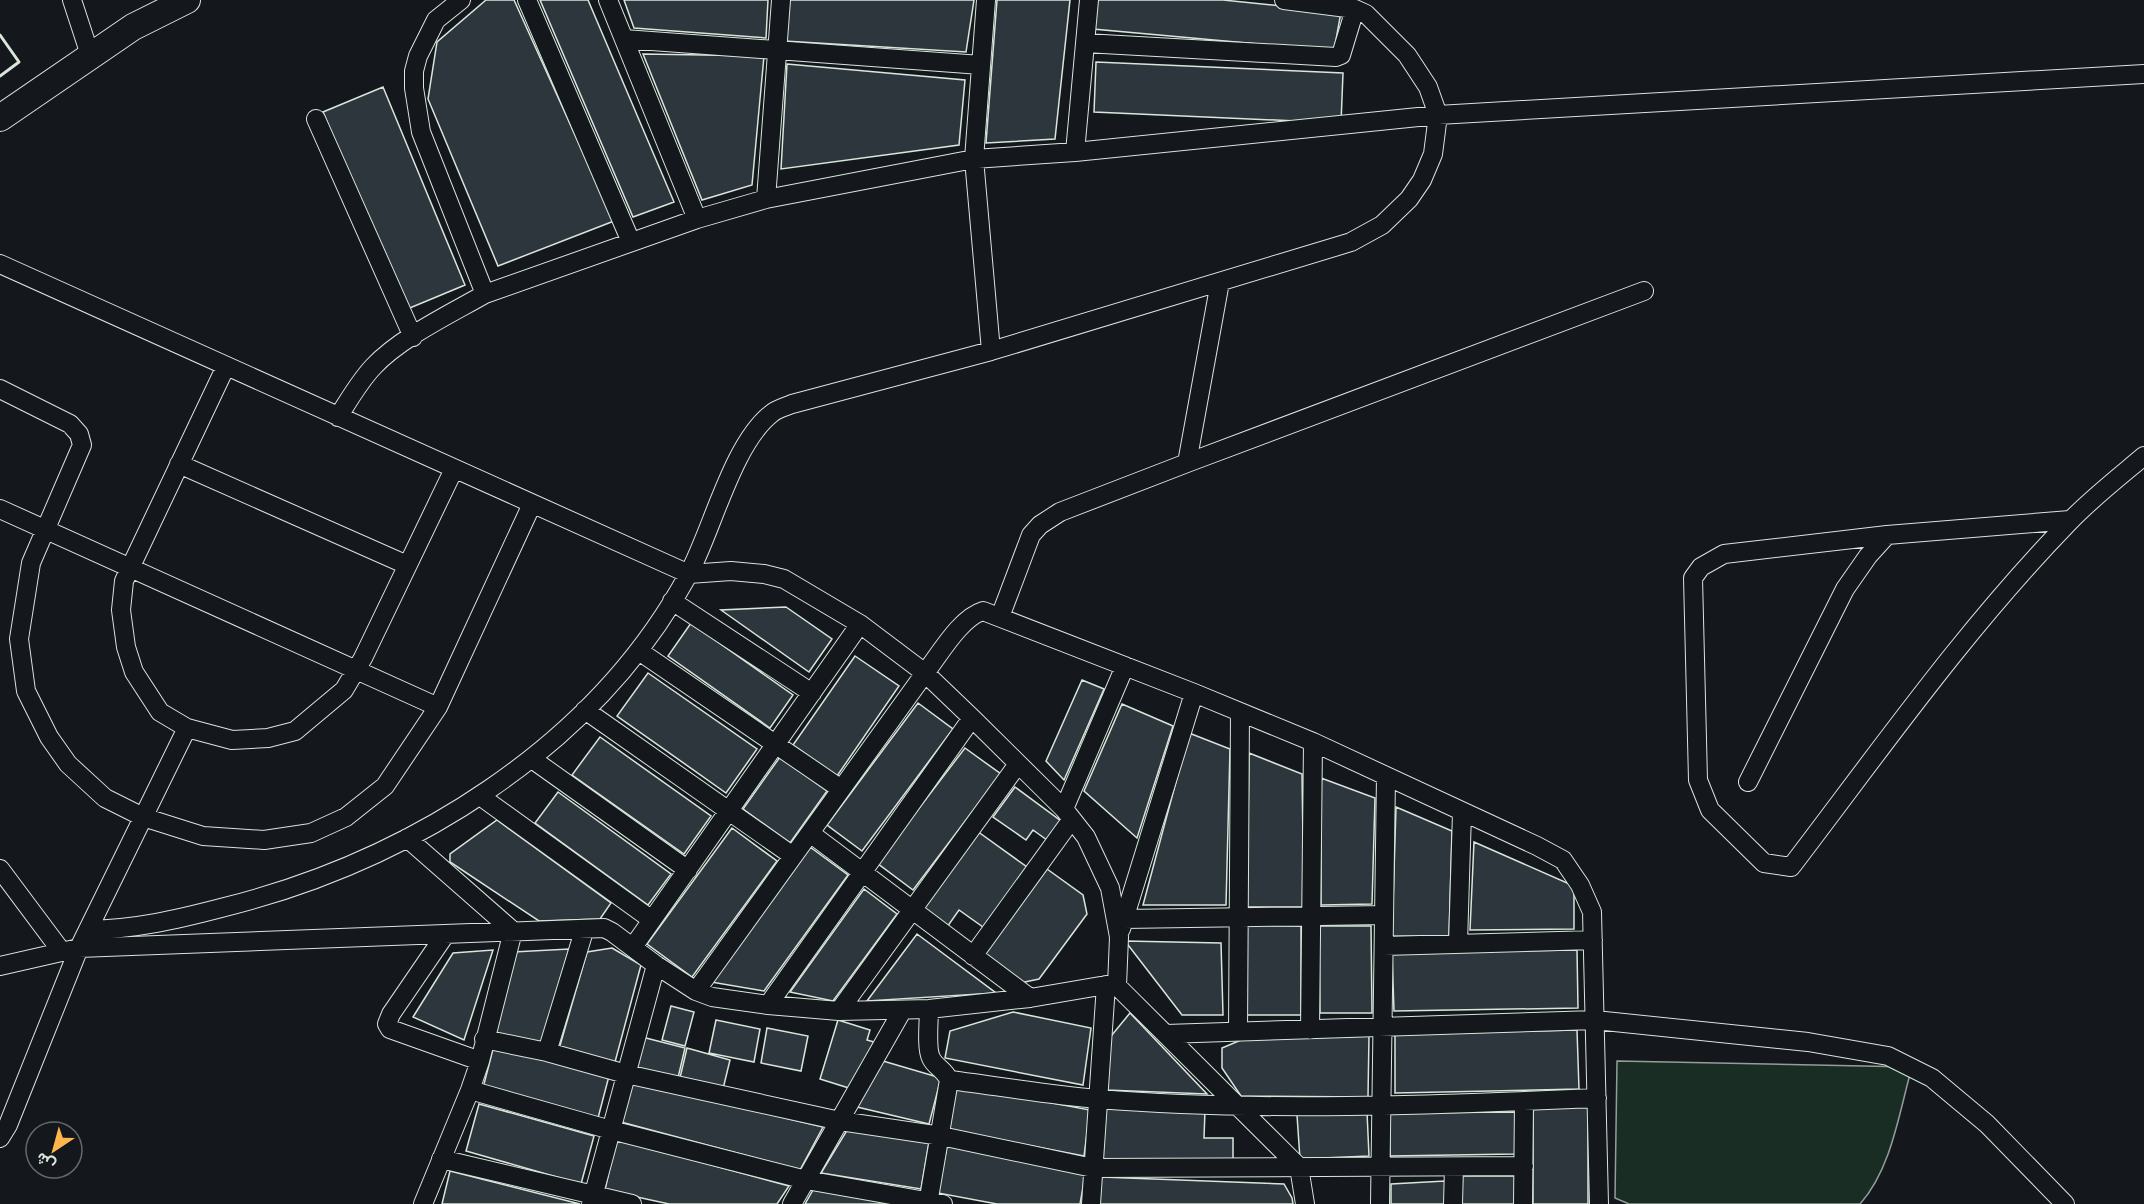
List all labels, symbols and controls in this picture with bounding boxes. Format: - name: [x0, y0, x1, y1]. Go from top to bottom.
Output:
- north arrow: [24, 1120, 84, 1180]
- text: ش: [33, 1148, 59, 1174]

